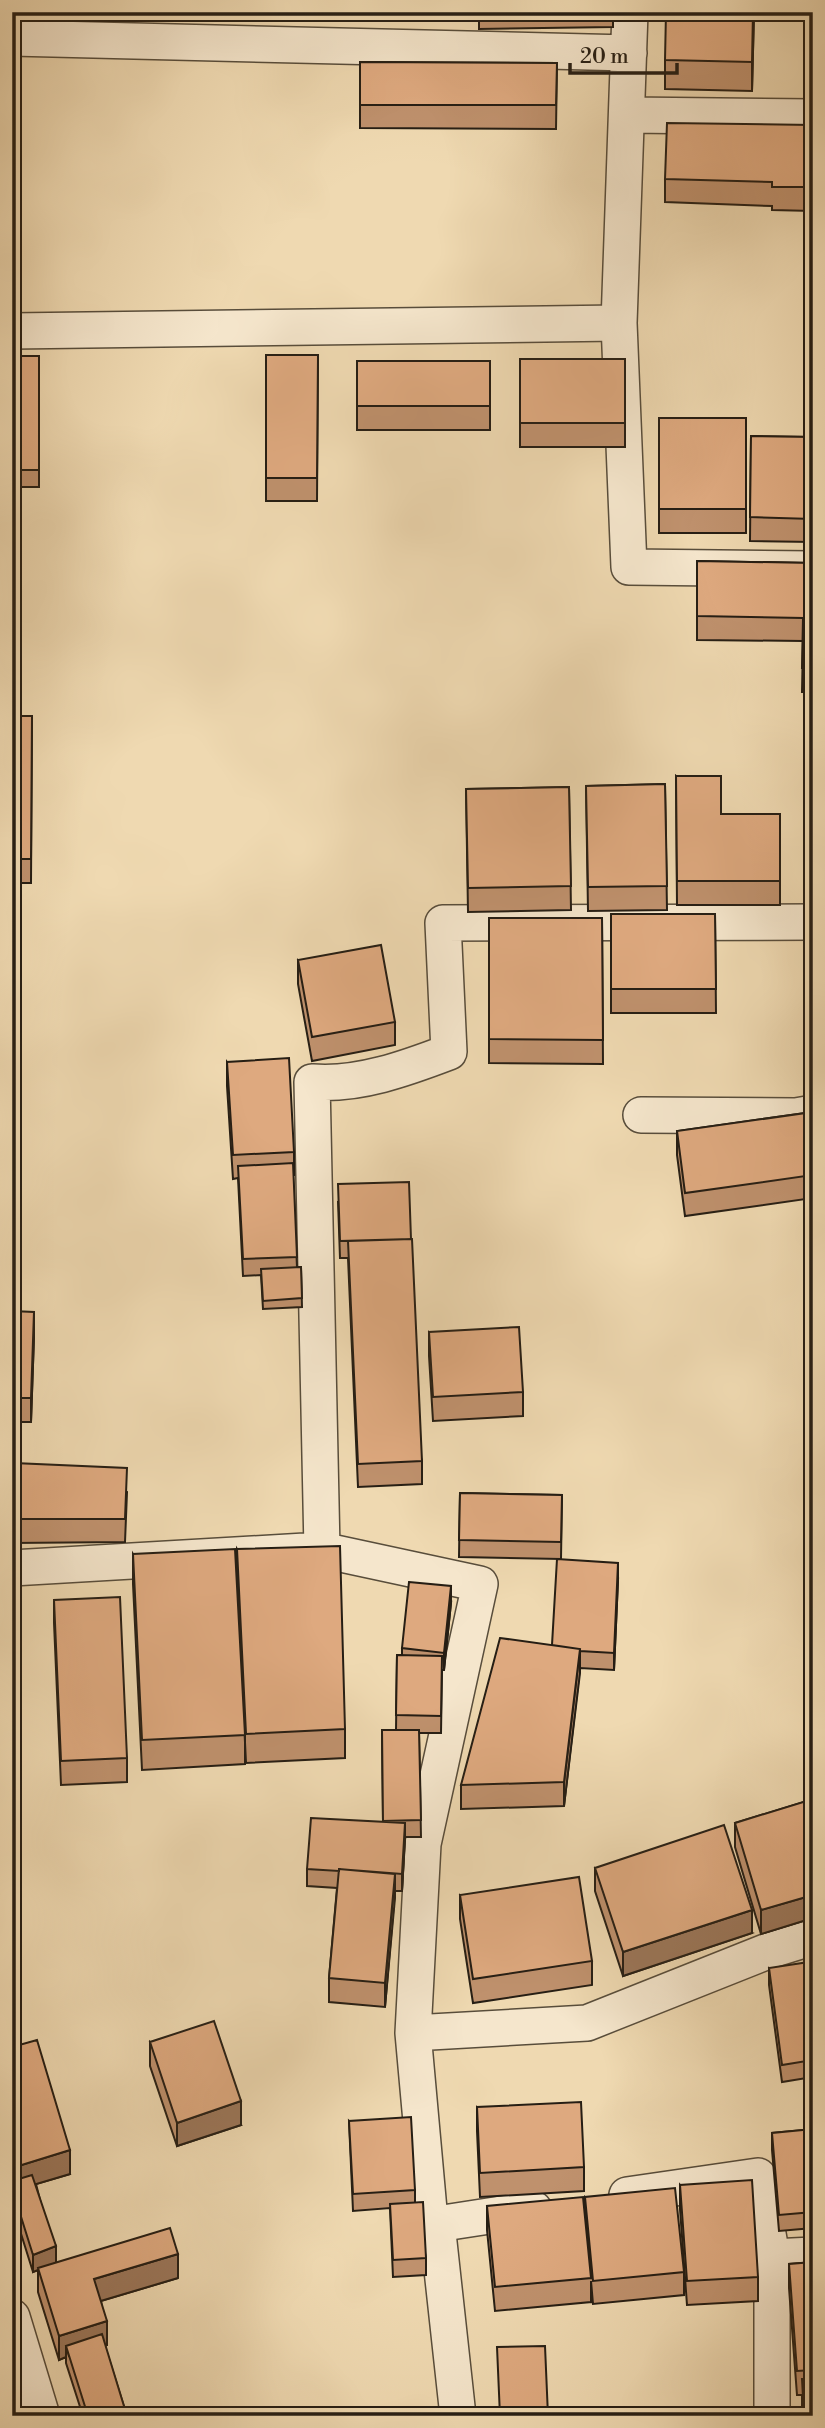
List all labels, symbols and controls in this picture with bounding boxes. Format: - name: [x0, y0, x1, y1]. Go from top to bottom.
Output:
- scale bar: [570, 32, 676, 76]
- text: 20 m: [580, 44, 629, 70]

